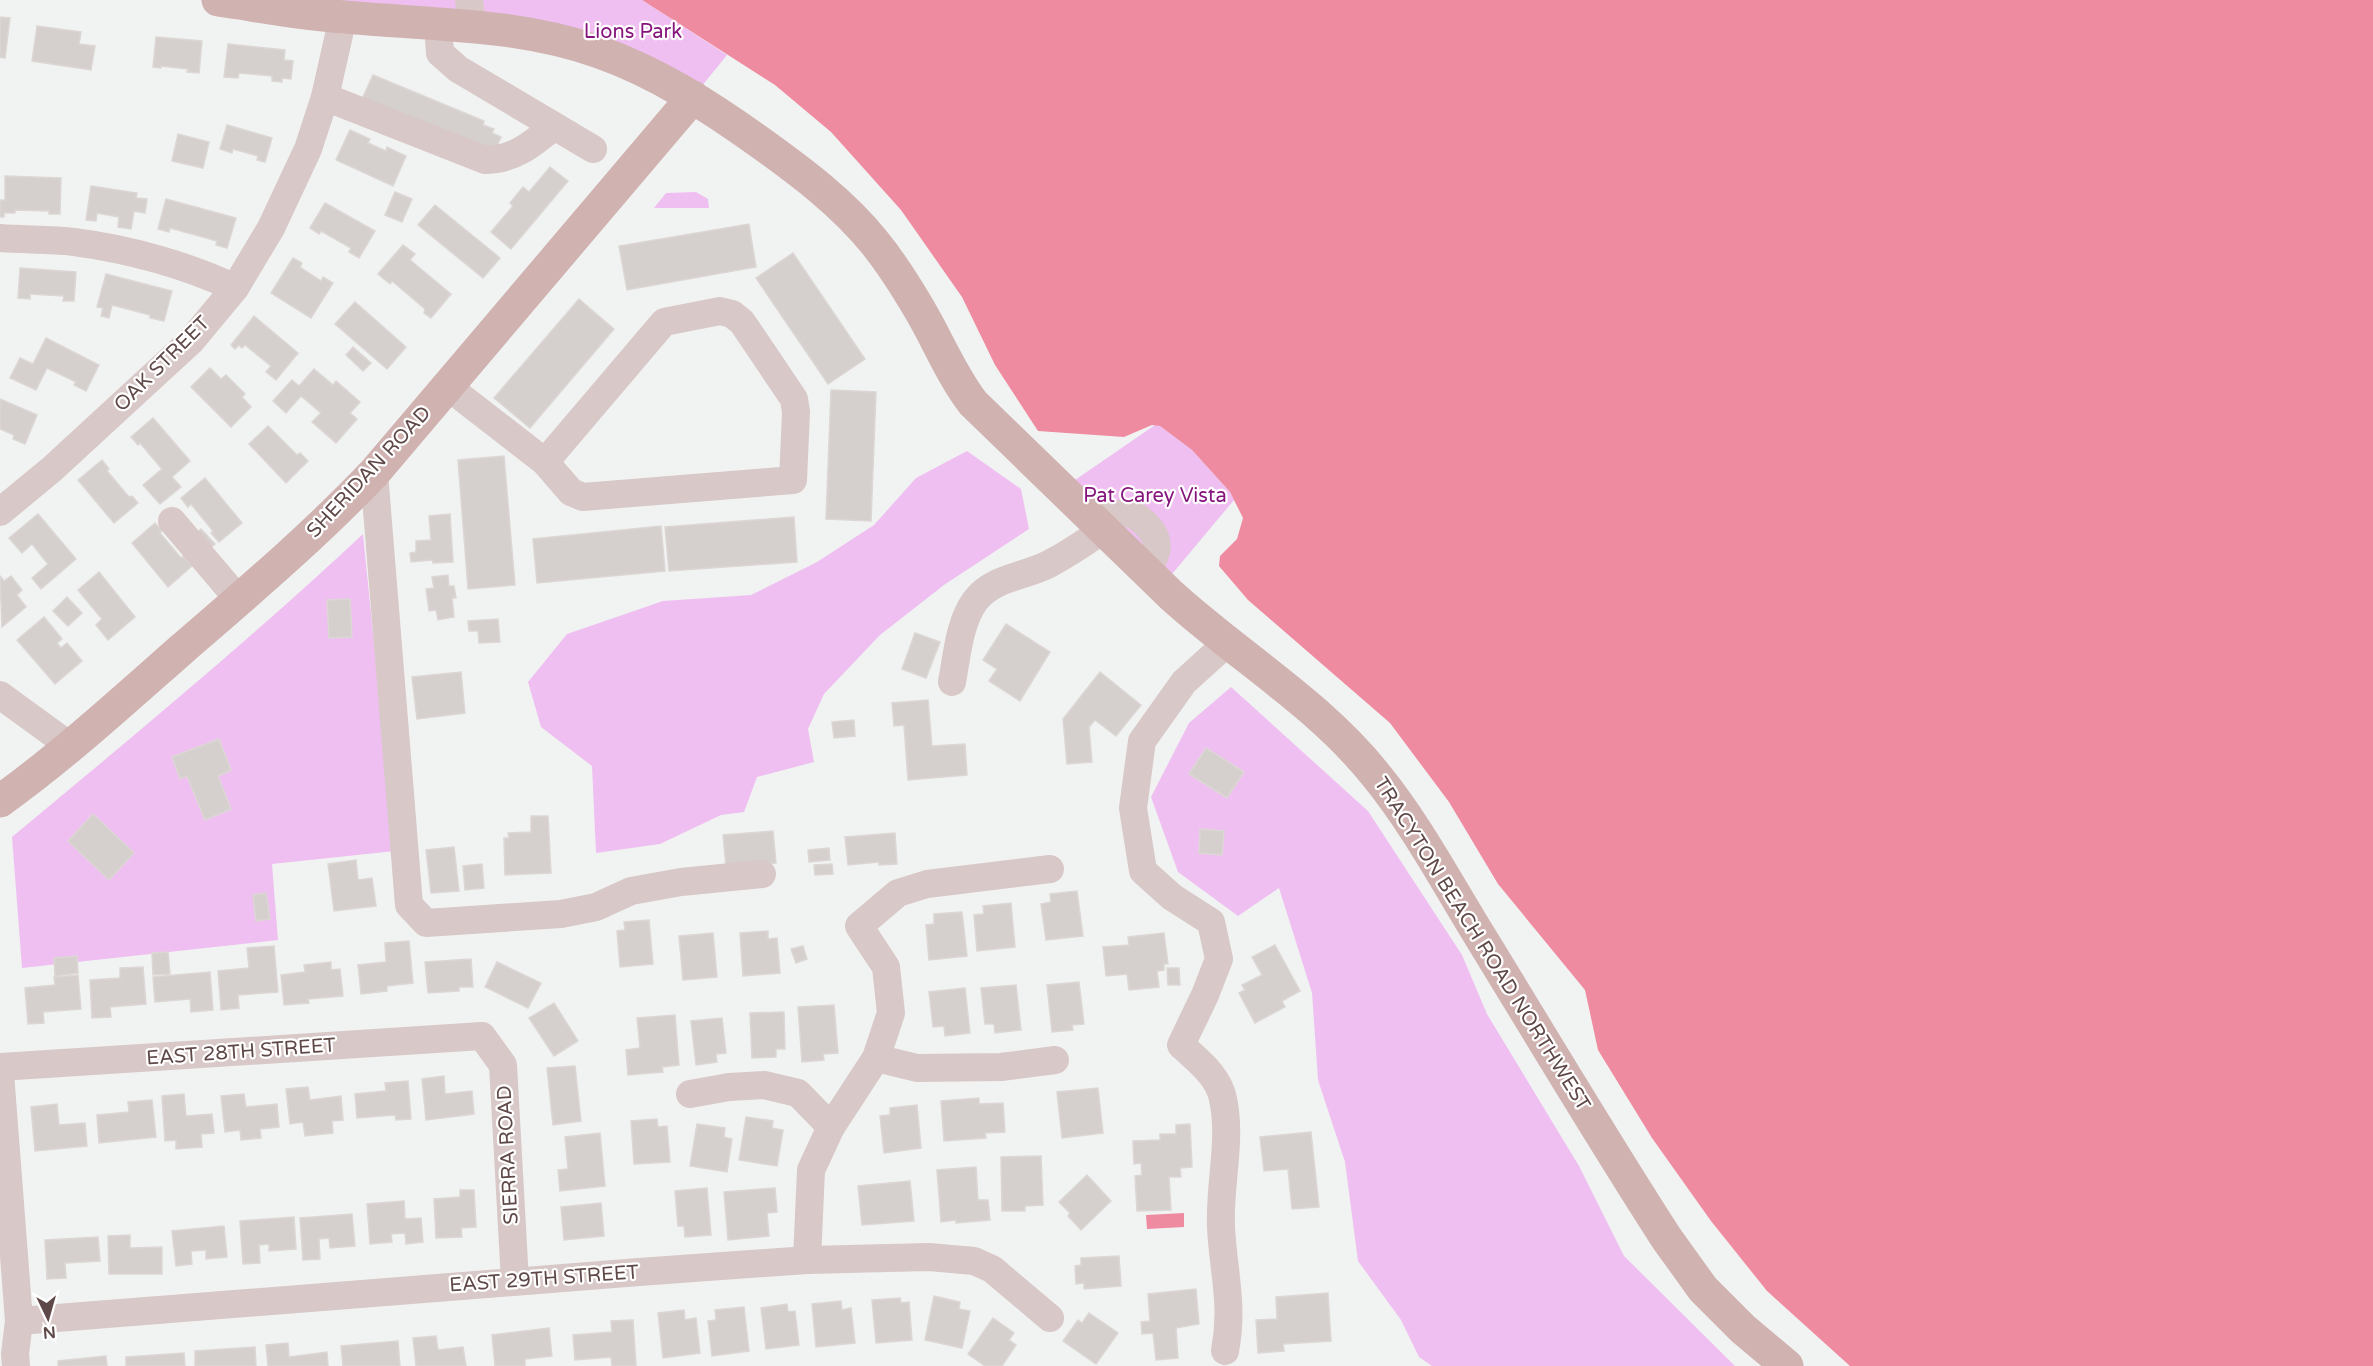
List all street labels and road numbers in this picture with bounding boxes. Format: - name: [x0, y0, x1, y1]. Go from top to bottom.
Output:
- street label: OAK STREET: [109, 311, 215, 417]
- street label: SHERIDAN ROAD: [302, 401, 436, 543]
- street label: TRACYTON BEACH ROAD NORTHWEST: [1369, 773, 1595, 1115]
- street label: EAST 28TH STREET: [145, 1033, 337, 1071]
- street label: SIERRA ROAD: [492, 1085, 524, 1225]
- street label: EAST 29TH STREET: [448, 1260, 640, 1298]

